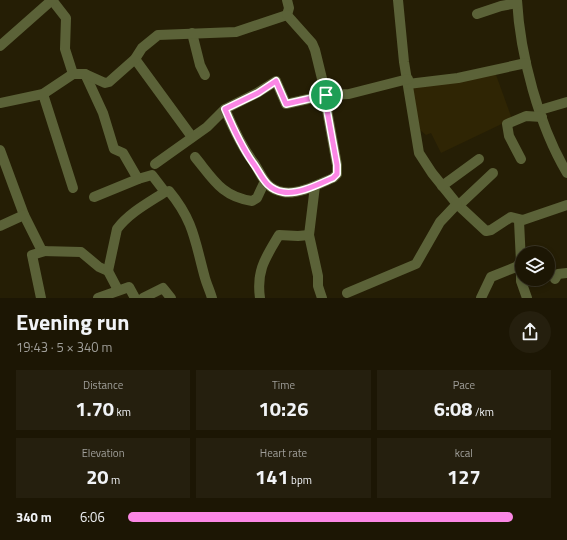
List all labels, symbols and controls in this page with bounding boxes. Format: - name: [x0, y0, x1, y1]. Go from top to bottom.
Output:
- pin: [309, 78, 343, 112]
- icon: arrive: [315, 84, 337, 106]
- map controls: [515, 246, 555, 286]
- button: layers: [515, 246, 555, 286]
- text: Evening run: [16, 305, 129, 339]
- button: share: [509, 311, 551, 353]
- text: 19:43 · 5 × 340 m: [16, 337, 112, 357]
- text: Distance: [83, 377, 123, 393]
- text: Time: [272, 377, 295, 393]
- text: Pace: [453, 377, 475, 393]
- text: 1.70: [75, 393, 114, 424]
- text: 10:26: [259, 393, 308, 424]
- text: 6:08: [434, 393, 472, 424]
- text: km: [114, 404, 131, 420]
- text: /km: [472, 404, 494, 420]
- text: Elevation: [82, 445, 125, 461]
- text: Heart rate: [260, 445, 307, 461]
- text: kcal: [455, 445, 473, 461]
- text: 20: [86, 461, 109, 492]
- text: 141: [255, 461, 289, 492]
- text: 127: [447, 461, 481, 492]
- text: m: [109, 472, 120, 488]
- text: bpm: [289, 472, 312, 488]
- text: 340 m: [16, 507, 52, 527]
- text: 6:06: [80, 507, 105, 527]

